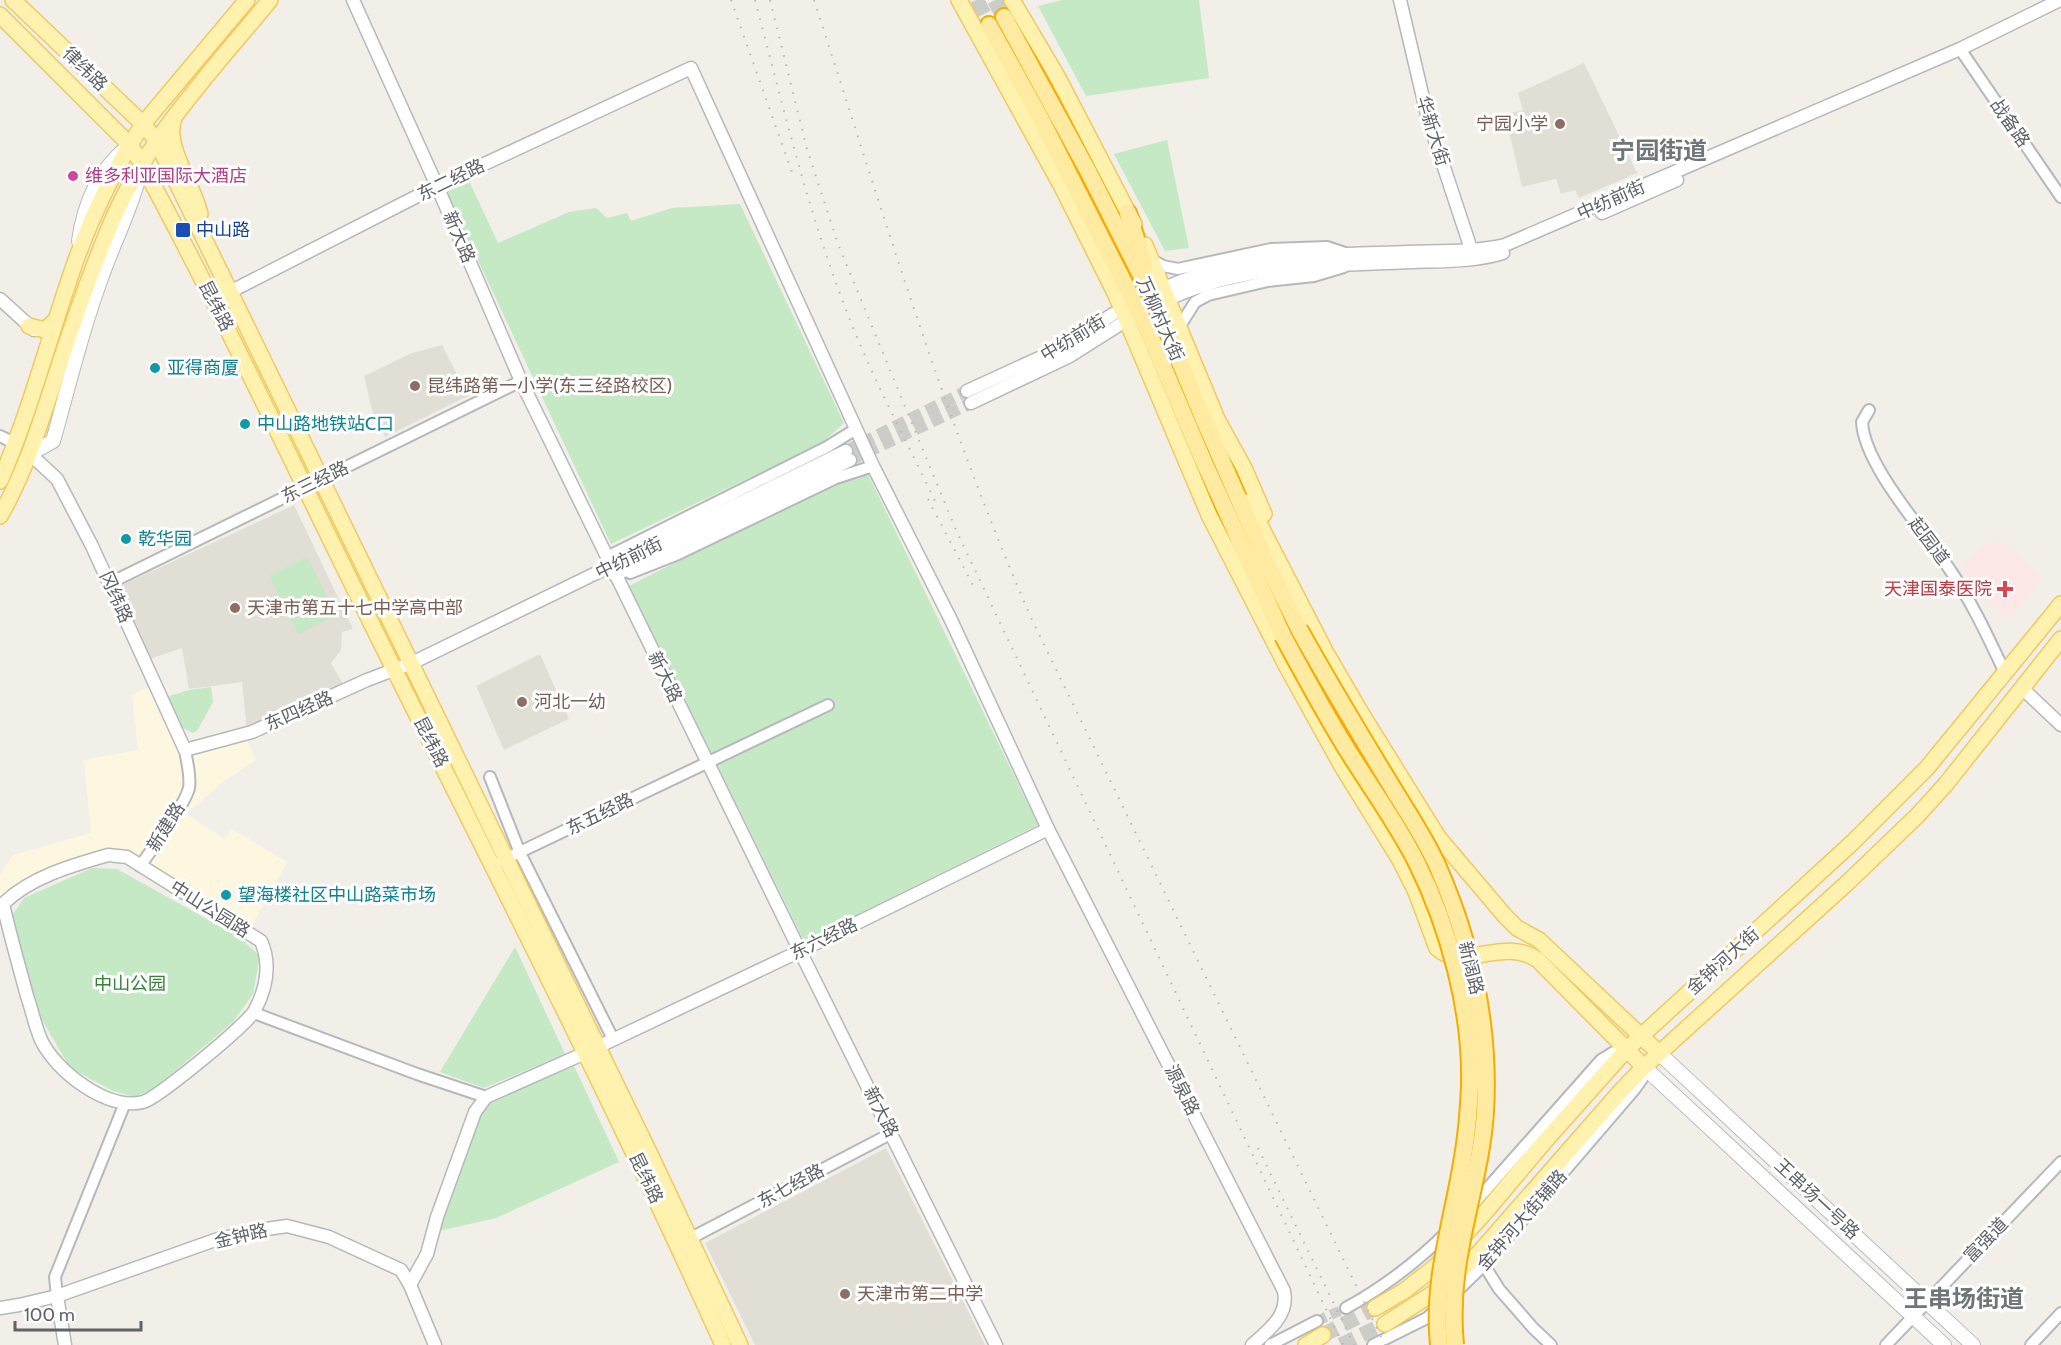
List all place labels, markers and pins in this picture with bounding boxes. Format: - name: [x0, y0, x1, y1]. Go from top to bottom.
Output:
- place label: 宁园小学: [1476, 113, 1548, 135]
- marker: 宁园小学: [1553, 117, 1567, 131]
- place label: 维多利亚国际大酒店: [85, 165, 247, 187]
- marker: 维多利亚国际大酒店: [66, 169, 80, 183]
- place label: 中山路: [196, 219, 250, 241]
- marker: 中山路: [174, 221, 192, 239]
- place label: 亚得商厦: [167, 357, 239, 379]
- marker: 亚得商厦: [148, 361, 162, 375]
- place label: 昆纬路第一小学(东三经路校区): [427, 375, 672, 397]
- marker: 昆纬路第一小学(东三经路校区): [408, 379, 422, 393]
- place label: 中山路地铁站C口: [257, 413, 394, 435]
- marker: 中山路地铁站C口: [238, 417, 252, 431]
- place label: 乾华园: [138, 528, 192, 550]
- marker: 乾华园: [119, 532, 133, 546]
- place label: 天津国泰医院: [1884, 578, 1992, 600]
- marker: 天津国泰医院: [1996, 580, 2014, 598]
- place label: 天津市第五十七中学高中部: [247, 597, 463, 619]
- marker: 天津市第五十七中学高中部: [228, 601, 242, 615]
- place label: 河北一幼: [534, 691, 606, 713]
- marker: 河北一幼: [515, 695, 529, 709]
- place label: 望海楼社区中山路菜市场: [238, 884, 436, 906]
- marker: 望海楼社区中山路菜市场: [219, 888, 233, 902]
- place label: 天津市第二中学: [857, 1283, 983, 1305]
- marker: 天津市第二中学: [838, 1287, 852, 1301]

